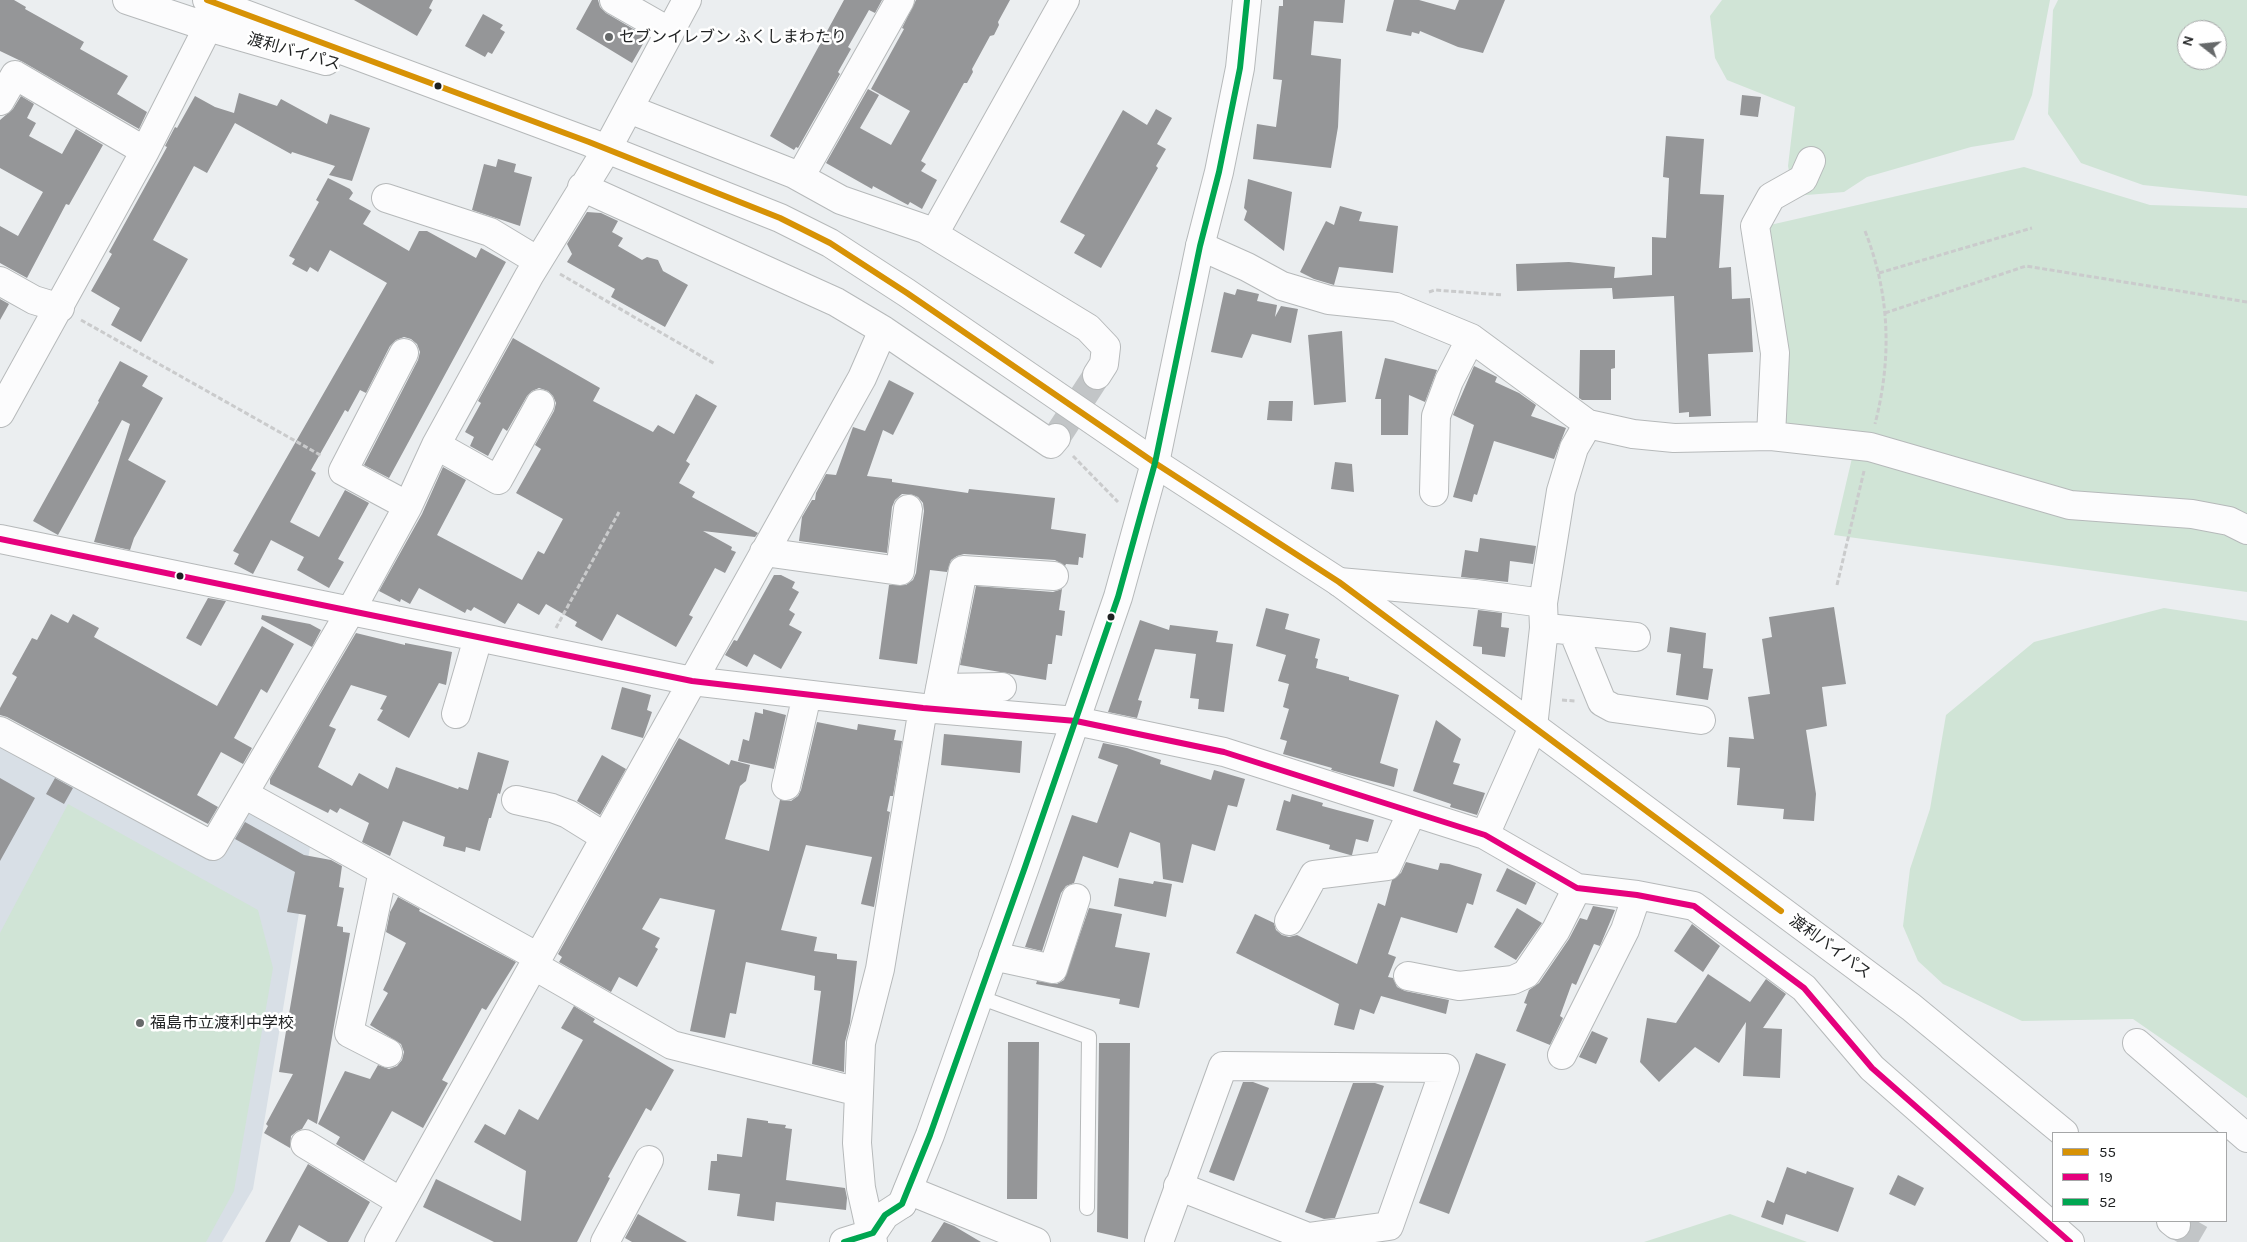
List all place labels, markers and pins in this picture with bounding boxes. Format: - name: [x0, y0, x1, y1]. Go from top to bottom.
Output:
- place label: セブンイレブン ふくしまわたり: [619, 27, 847, 47]
- marker: セブンイレブン ふくしまわたり: [603, 31, 615, 43]
- unlabelled marker: [433, 81, 443, 91]
- unlabelled marker: [175, 571, 185, 581]
- unlabelled marker: [1106, 612, 1116, 622]
- place label: 福島市立渡利中学校: [150, 1013, 294, 1033]
- marker: 福島市立渡利中学校: [134, 1017, 146, 1029]

